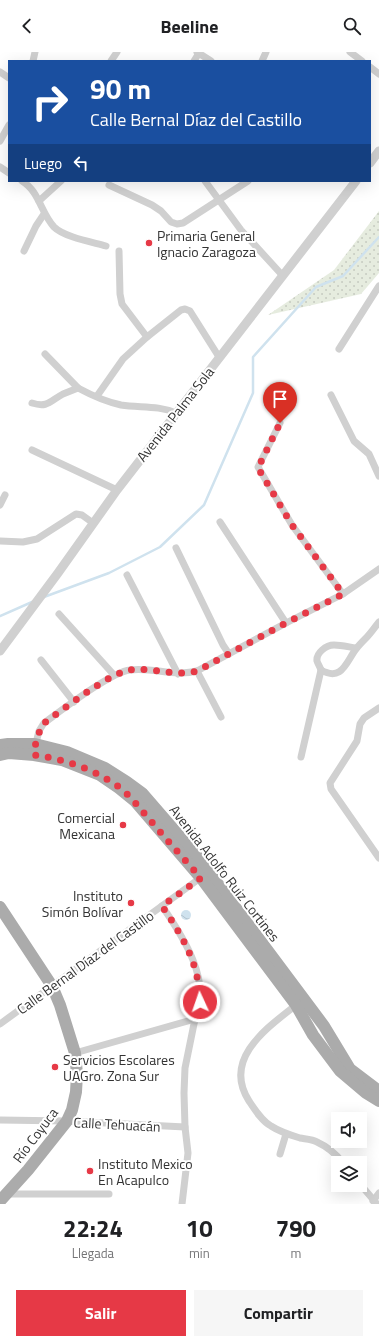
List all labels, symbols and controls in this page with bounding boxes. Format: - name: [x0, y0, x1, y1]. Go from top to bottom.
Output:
- text: Beeline: [161, 13, 218, 40]
- icon: back: [16, 15, 38, 37]
- icon: search: [341, 15, 363, 37]
- text: 90 m: [90, 67, 151, 110]
- icon: right: [24, 76, 76, 128]
- text: Calle Bernal Díaz del Castillo: [90, 106, 302, 133]
- text: Luego: [24, 152, 62, 175]
- icon: left: [70, 152, 92, 174]
- place label: Primaria General Ignacio Zaragoza: [157, 225, 256, 262]
- marker: Primaria General Ignacio Zaragoza: [144, 238, 154, 248]
- street label: Avenida Palma Sola: [131, 362, 219, 466]
- pin: [263, 382, 297, 423]
- icon: arrive: [269, 388, 291, 410]
- street label: Avenida Adolfo Ruiz Cortines: [165, 800, 285, 946]
- place label: Comercial Mexicana: [57, 807, 115, 844]
- marker: Comercial Mexicana: [118, 820, 128, 830]
- place label: Instituto Simón Bolívar: [42, 885, 123, 922]
- marker: Instituto Simón Bolívar: [126, 898, 136, 908]
- street label: Calle Bernal Díaz del Castillo: [12, 905, 158, 1019]
- position arrow: [179, 981, 221, 1023]
- place label: Servicios Escolares UAGro. Zona Sur: [63, 1049, 175, 1086]
- marker: Servicios Escolares UAGro. Zona Sur: [50, 1062, 60, 1072]
- street label: Río Coyuca: [7, 1103, 63, 1167]
- street label: Calle Tehuacán: [73, 1111, 161, 1137]
- map controls: [331, 1112, 367, 1192]
- button: sound: [331, 1112, 367, 1148]
- place label: Instituto Mexico En Acapulco: [98, 1153, 193, 1190]
- button: layers: [331, 1156, 367, 1192]
- marker: Instituto Mexico En Acapulco: [85, 1166, 95, 1176]
- text: 22:24: [63, 1210, 123, 1246]
- text: 10: [186, 1210, 213, 1246]
- text: 790: [276, 1210, 316, 1246]
- text: Llegada: [72, 1243, 114, 1263]
- text: min: [189, 1243, 210, 1263]
- text: m: [290, 1243, 301, 1263]
- button: Salir: [16, 1290, 186, 1336]
- button: Compartir: [194, 1290, 363, 1336]

